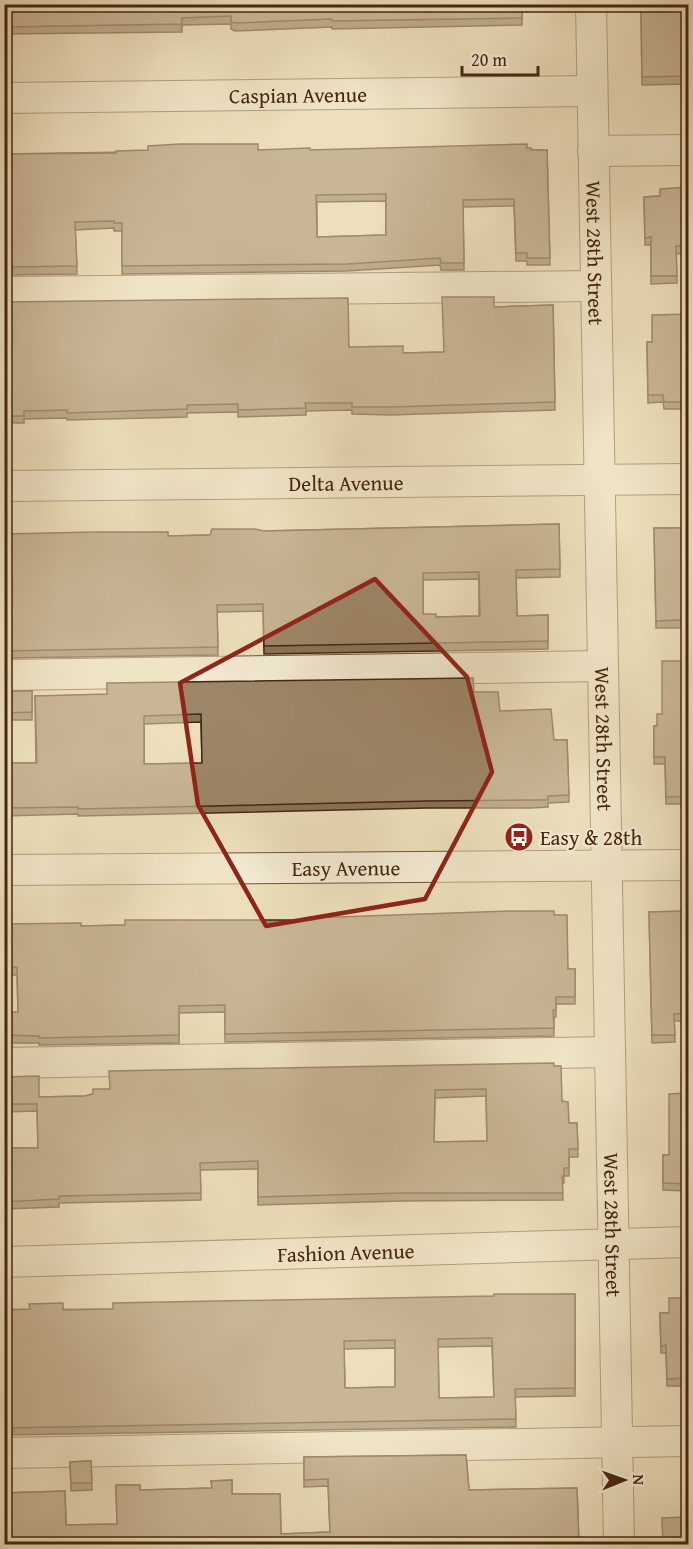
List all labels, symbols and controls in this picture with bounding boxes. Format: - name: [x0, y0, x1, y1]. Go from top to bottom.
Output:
- scale bar: [462, 39, 538, 77]
- text: 20 m: [471, 46, 507, 73]
- street label: Caspian Avenue: [229, 78, 367, 111]
- street label: West 28th Street: [579, 180, 612, 326]
- street label: Delta Avenue: [288, 466, 404, 499]
- street label: West 28th Street: [588, 666, 621, 812]
- bus stop icon: Easy & 28th: [503, 821, 535, 853]
- place label: Easy & 28th: [540, 822, 642, 853]
- street label: Easy Avenue: [292, 852, 401, 883]
- street label: West 28th Street: [596, 1152, 630, 1298]
- street label: Fashion Avenue: [277, 1235, 415, 1270]
- north arrow: [594, 1450, 654, 1510]
- text: N: [627, 1474, 651, 1486]

